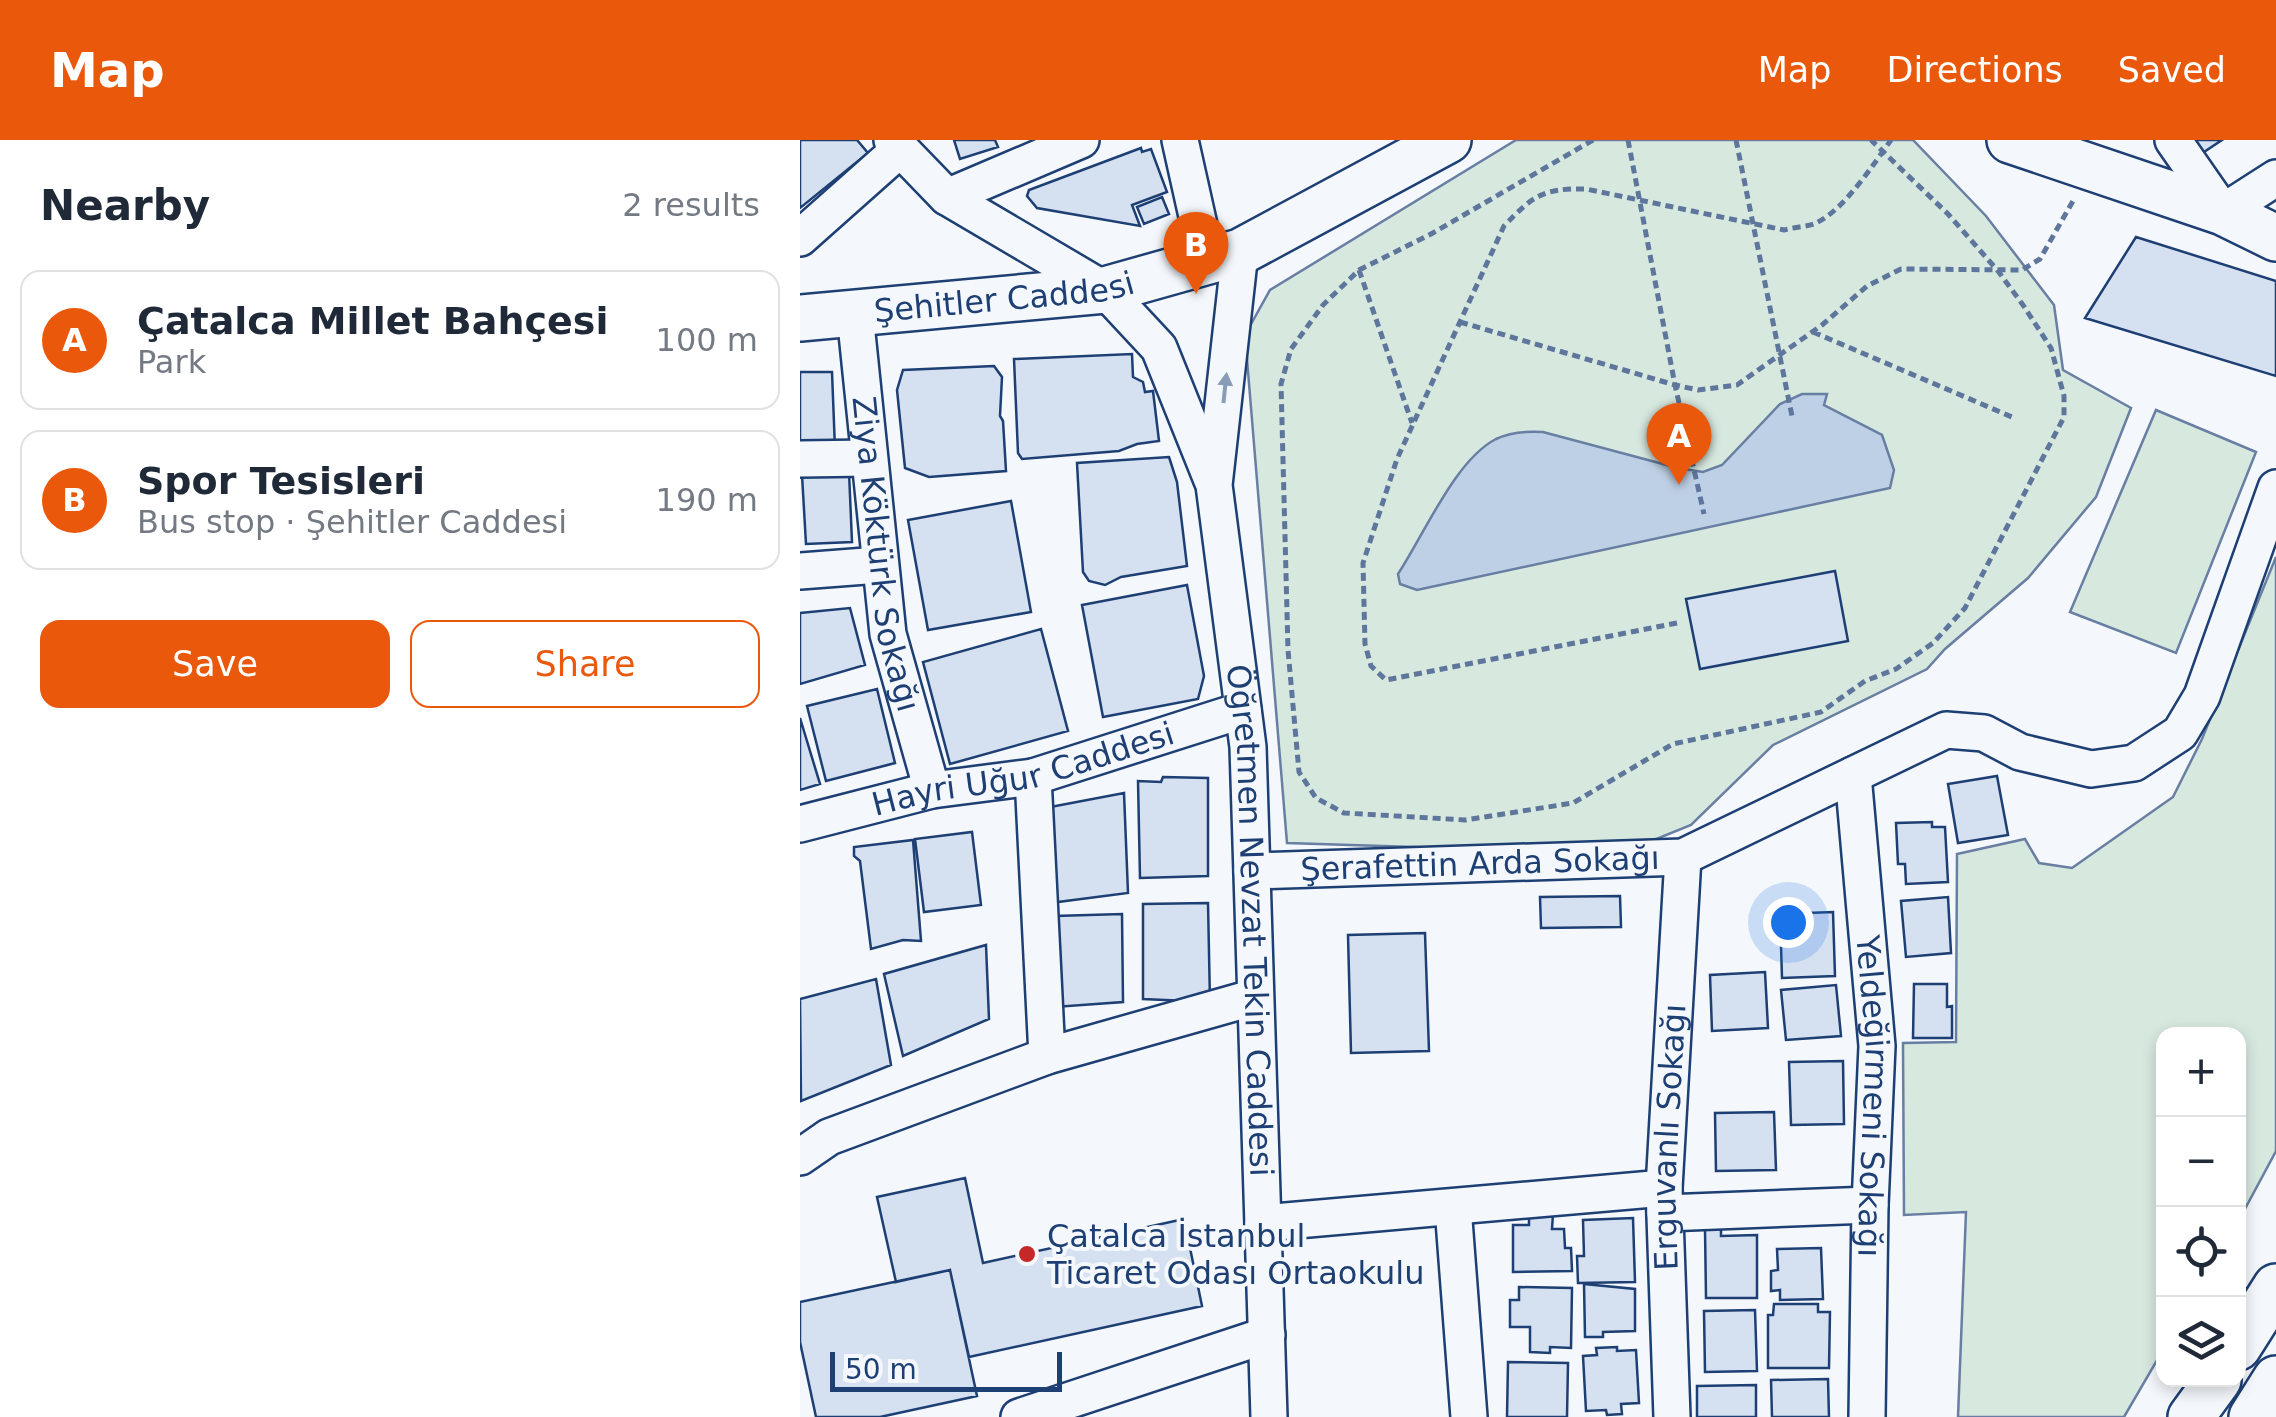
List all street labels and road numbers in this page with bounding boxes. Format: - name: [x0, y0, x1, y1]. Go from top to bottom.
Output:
- street label: Şehitler Caddesi: [872, 264, 1138, 330]
- street label: Ziya Köktürk Sokağı: [845, 394, 928, 716]
- street label: Öğretmen Nevzat Tekin Caddesi: [1218, 662, 1280, 1177]
- street label: Hayri Uğur Caddesi: [868, 714, 1179, 824]
- street label: Şerafettin Arda Sokağı: [1300, 839, 1660, 888]
- street label: Yeldeğirmeni Sokağı: [1848, 932, 1896, 1257]
- street label: Erguvanlı Sokağı: [1645, 1003, 1694, 1271]

